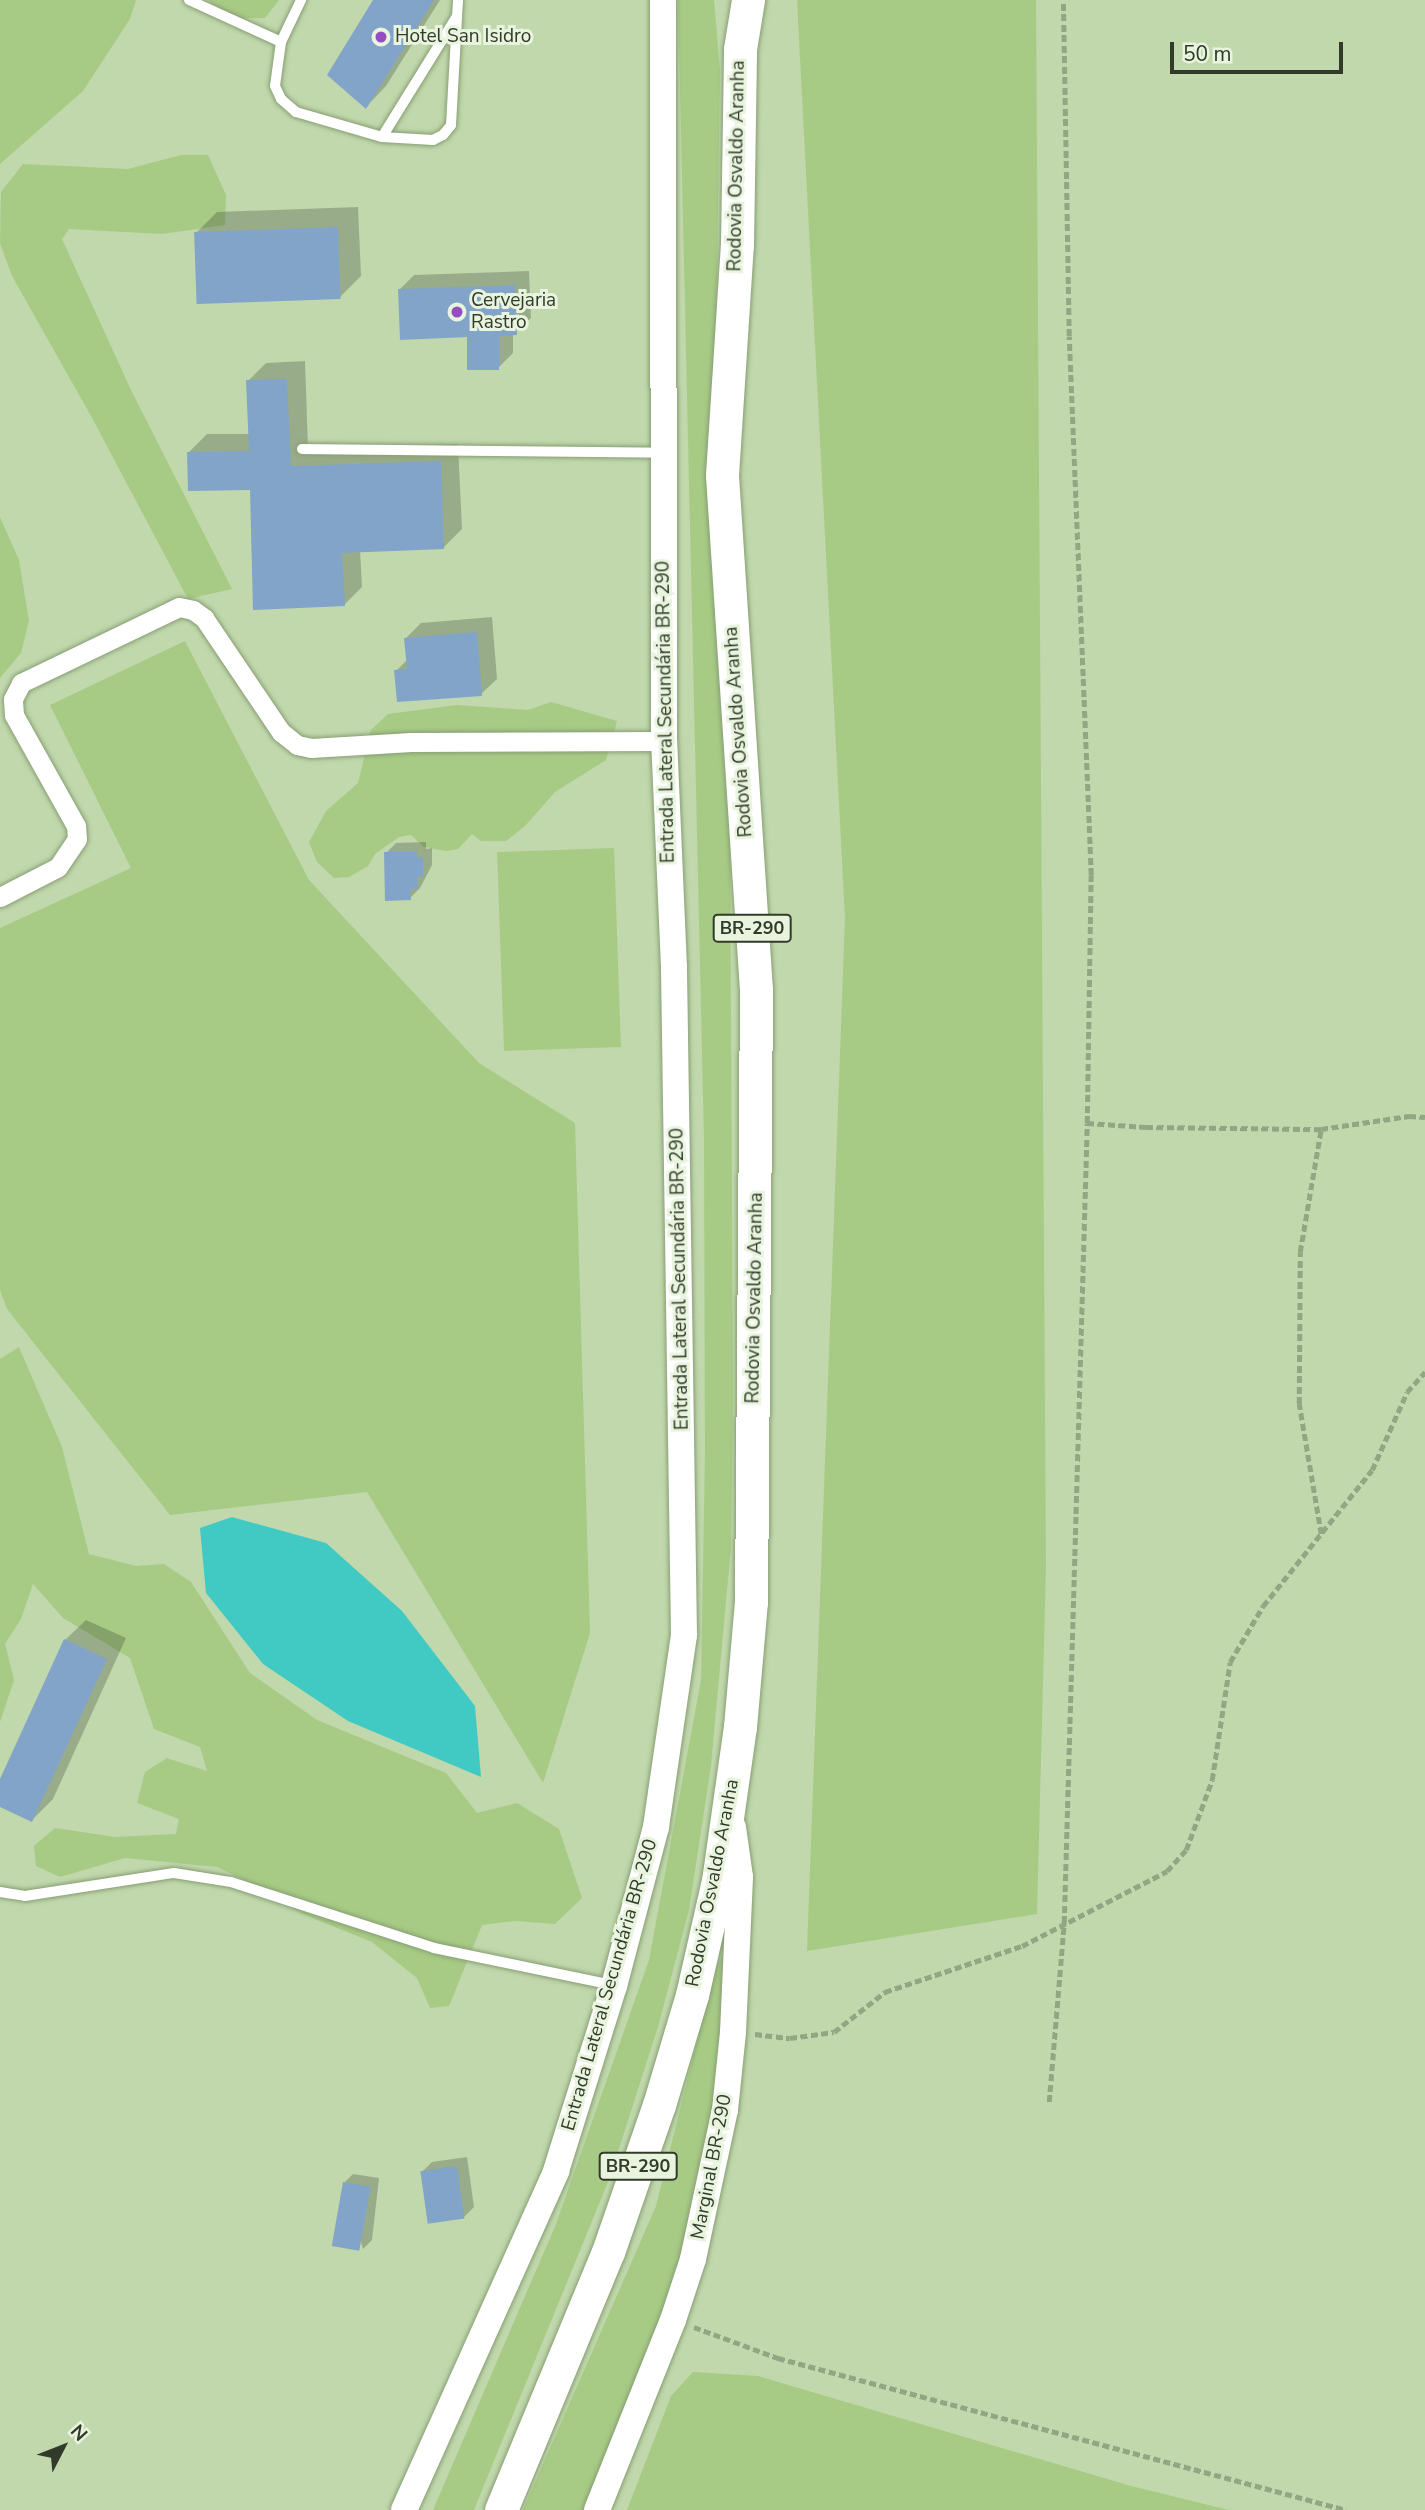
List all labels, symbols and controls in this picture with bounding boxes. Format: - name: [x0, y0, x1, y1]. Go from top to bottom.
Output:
- place label: Hotel San Isidro: [395, 26, 531, 48]
- scale bar: [1173, 28, 1346, 72]
- marker: Hotel San Isidro: [373, 29, 389, 45]
- text: 50 m: [1183, 40, 1232, 68]
- street label: Rodovia Osvaldo Aranha: [724, 60, 750, 272]
- place label: Cervejaria Rastro: [471, 290, 556, 334]
- marker: Cervejaria Rastro: [449, 304, 465, 320]
- street label: Entrada Lateral Secundária BR-290: [652, 561, 680, 863]
- street label: Rodovia Osvaldo Aranha: [720, 626, 758, 838]
- road number: BR-290: [712, 914, 792, 943]
- street label: Entrada Lateral Secundária BR-290: [666, 1128, 694, 1430]
- street label: Rodovia Osvaldo Aranha: [742, 1192, 768, 1404]
- street label: Rodovia Osvaldo Aranha: [682, 1777, 744, 1989]
- street label: Entrada Lateral Secundária BR-290: [557, 1836, 663, 2134]
- street label: Marginal BR-290: [687, 2092, 737, 2242]
- road number: BR-290: [598, 2152, 678, 2180]
- north arrow: [28, 2412, 98, 2482]
- text: N: [64, 2419, 93, 2447]

